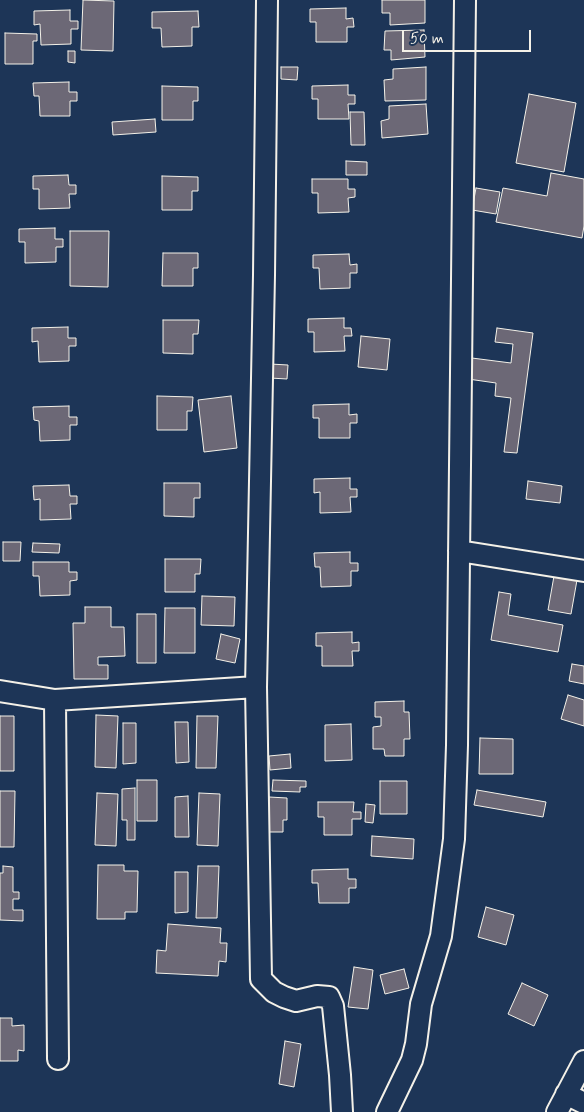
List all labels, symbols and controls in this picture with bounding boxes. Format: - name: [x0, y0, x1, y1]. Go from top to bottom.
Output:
- scale bar: [404, 20, 533, 52]
- text: 50 m: [410, 29, 444, 49]

